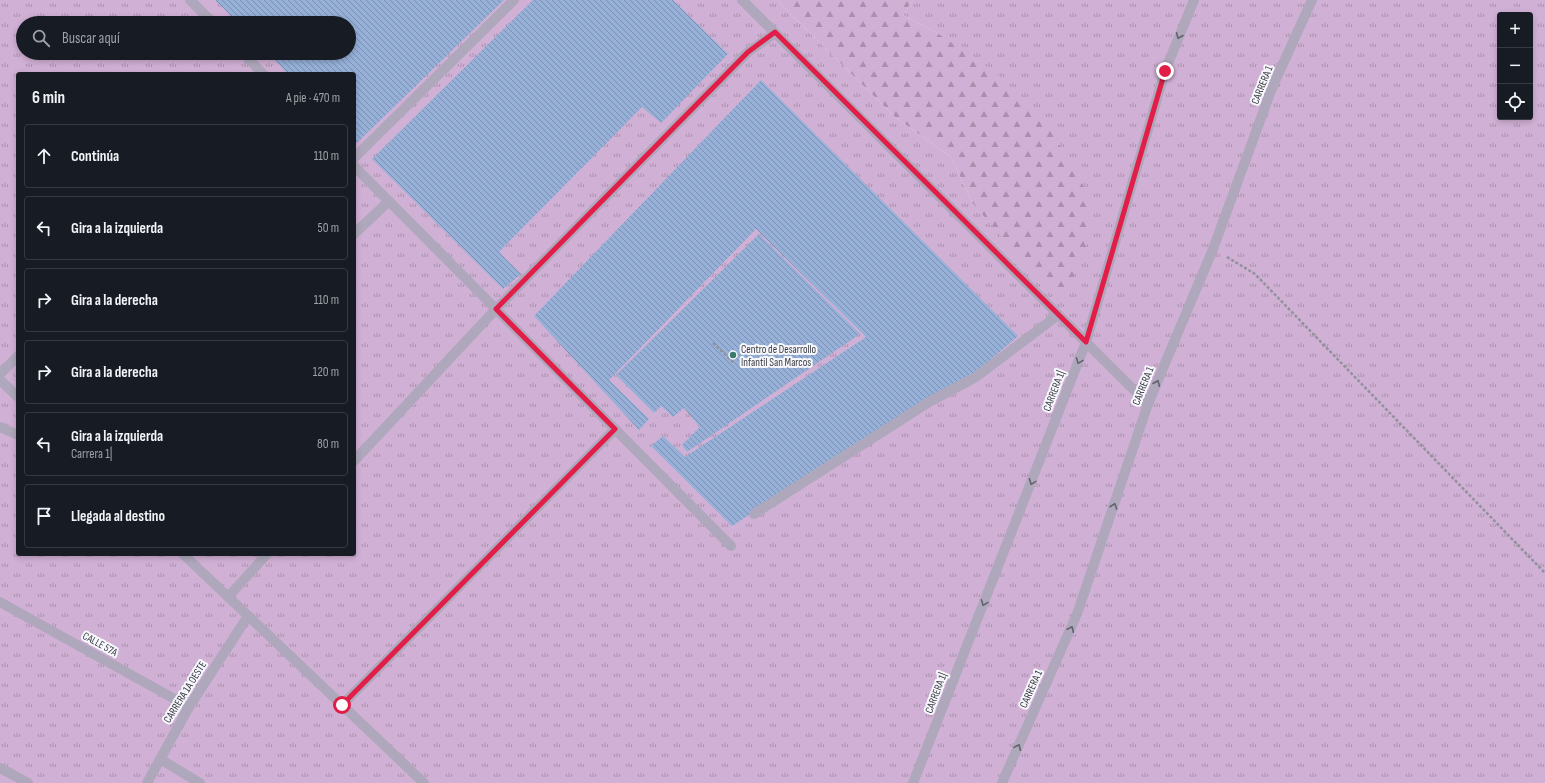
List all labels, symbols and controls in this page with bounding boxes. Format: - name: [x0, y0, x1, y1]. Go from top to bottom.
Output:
- map controls: [1497, 12, 1533, 120]
- button: +: [1497, 12, 1533, 48]
- search box: [16, 16, 356, 60]
- icon: search: [30, 27, 52, 49]
- text: Buscar aquí: [62, 29, 120, 48]
- one-way arrow: [1176, 32, 1184, 39]
- button: −: [1497, 48, 1533, 84]
- route end: [1156, 62, 1174, 80]
- street label: CARRERA 1: [1248, 64, 1276, 106]
- button: locate: [1497, 84, 1533, 120]
- text: 6 min: [32, 88, 65, 108]
- text: A pie · 470 m: [286, 90, 340, 106]
- icon: ahead: [33, 145, 55, 167]
- text: Continúa: [71, 147, 119, 166]
- text: 110 m: [314, 148, 339, 164]
- icon: left: [33, 217, 55, 239]
- text: Gira a la izquierda: [71, 219, 163, 238]
- text: 50 m: [318, 220, 339, 236]
- icon: right: [33, 289, 55, 311]
- text: Gira a la derecha: [71, 291, 158, 310]
- text: 110 m: [314, 292, 339, 308]
- place label: Centro de Desarrollo Infantil San Marcos: [741, 343, 817, 369]
- marker: Centro de Desarrollo Infantil San Marcos: [728, 350, 738, 360]
- one-way arrow: [1076, 356, 1084, 364]
- icon: right: [33, 361, 55, 383]
- text: Gira a la derecha: [71, 363, 158, 382]
- text: 120 m: [313, 364, 339, 380]
- street label: CARRERA 1: [1129, 365, 1157, 407]
- street label: CARRERA 1|: [1039, 369, 1068, 413]
- one-way arrow: [1152, 380, 1160, 387]
- text: Gira a la izquierda: [71, 427, 163, 446]
- icon: left: [33, 433, 55, 455]
- text: 80 m: [317, 436, 339, 452]
- text: Carrera 1|: [71, 446, 112, 462]
- one-way arrow: [1028, 478, 1036, 485]
- one-way arrow: [1109, 503, 1117, 510]
- icon: arrive: [33, 505, 55, 527]
- text: Llegada al destino: [71, 507, 165, 526]
- one-way arrow: [981, 598, 989, 606]
- one-way arrow: [1066, 625, 1074, 633]
- street label: CALLE 57A: [80, 629, 120, 659]
- street label: CARRERA 1A OESTE: [161, 659, 209, 725]
- street label: CARRERA 1: [1017, 668, 1045, 710]
- street label: CARRERA 1|: [921, 671, 950, 715]
- route start: [333, 696, 351, 714]
- one-way arrow: [1013, 744, 1021, 751]

